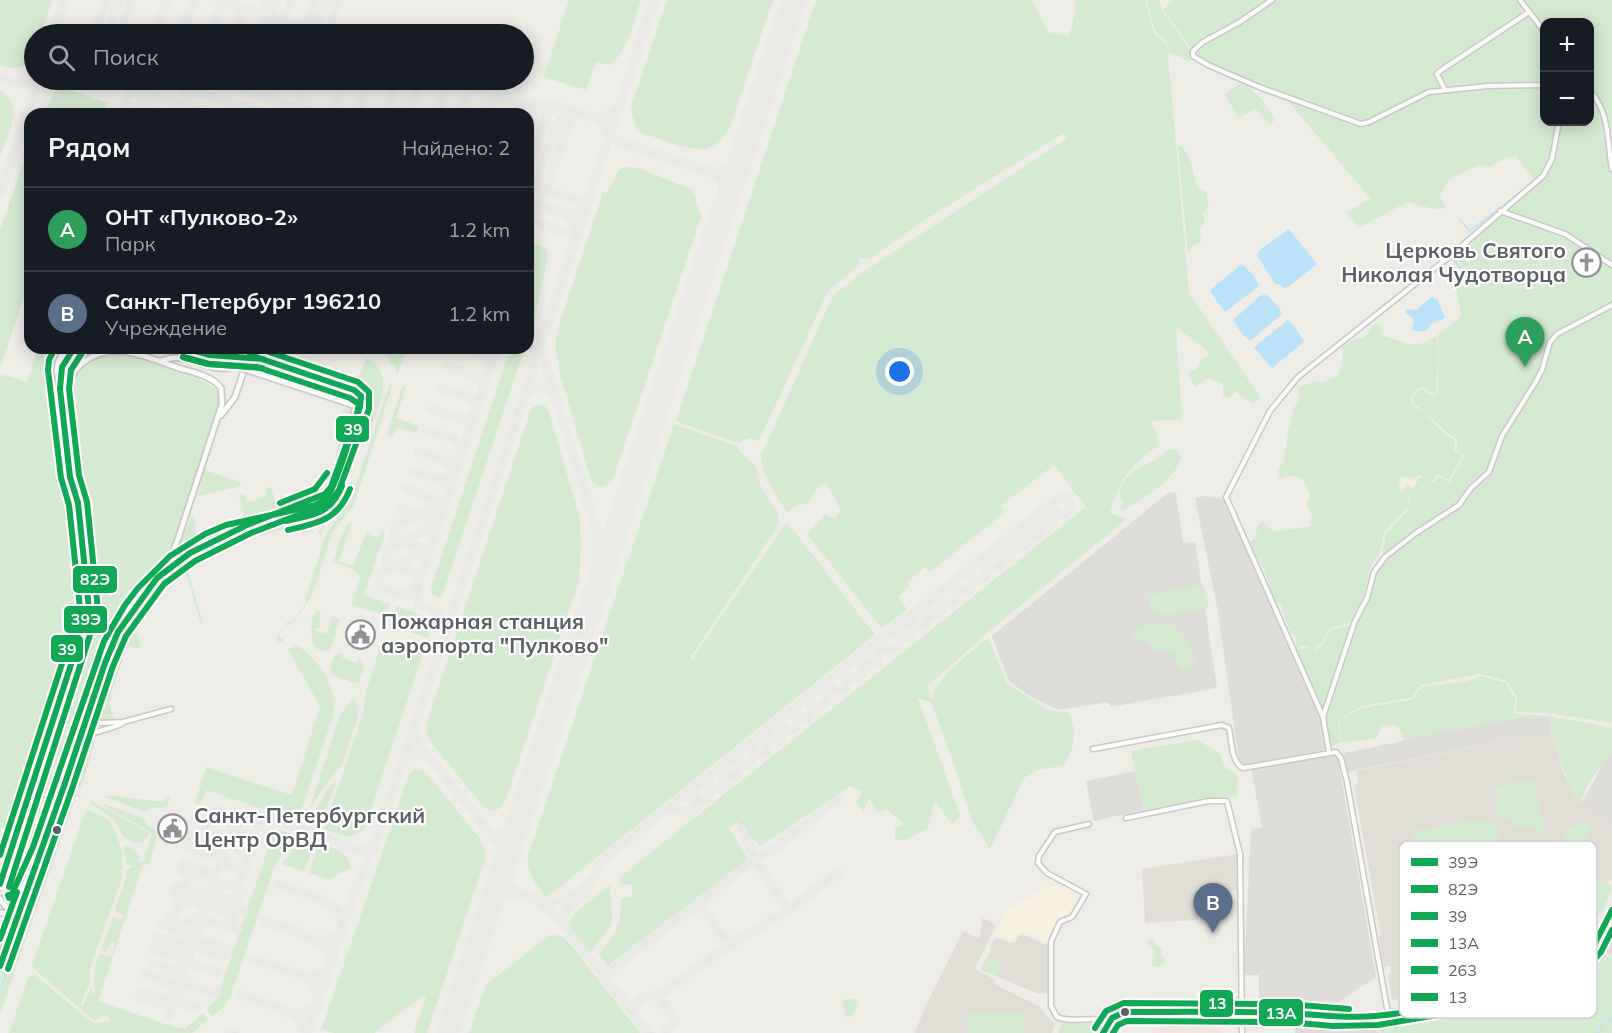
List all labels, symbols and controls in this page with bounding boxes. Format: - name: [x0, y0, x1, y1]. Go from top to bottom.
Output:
- map controls: [1540, 18, 1594, 126]
- button: +: [1540, 18, 1594, 72]
- search box: [24, 24, 534, 90]
- icon: search: [45, 41, 78, 74]
- text: Поиск: [93, 43, 159, 71]
- button: −: [1540, 72, 1594, 126]
- text: Рядом: [48, 131, 131, 164]
- text: Найдено: 2: [402, 135, 510, 160]
- text: ОНТ «Пулково-2»: [105, 203, 298, 231]
- text: A: [60, 217, 75, 242]
- text: 1.2 km: [448, 217, 510, 242]
- text: Парк: [105, 231, 155, 256]
- place label: Церковь Святого Николая Чудотворца: [1341, 237, 1566, 287]
- church icon: Церковь Святого Николая Чудотворца: [1571, 247, 1603, 279]
- text: Санкт-Петербург 196210: [105, 287, 381, 315]
- text: B: [61, 301, 74, 326]
- text: 1.2 km: [448, 301, 510, 326]
- text: Учреждение: [105, 315, 227, 340]
- pin: A: [1506, 318, 1544, 367]
- your location: [885, 357, 914, 386]
- line badge: 39: [335, 415, 370, 443]
- text: 39: [343, 419, 363, 439]
- line badge: 82Э: [72, 565, 118, 594]
- text: 82Э: [80, 569, 110, 589]
- line badge: 39Э: [63, 605, 108, 634]
- place label: Пожарная станция аэропорта "Пулково": [381, 608, 608, 658]
- text: 39Э: [71, 609, 101, 629]
- public building icon: Пожарная станция аэропорта "Пулково": [344, 618, 376, 650]
- line badge: 39: [50, 634, 84, 663]
- text: 39: [57, 639, 77, 659]
- place label: Санкт-Петербургский Центр ОрВД: [194, 802, 425, 852]
- public building icon: Санкт-Петербургский Центр ОрВД: [157, 812, 189, 844]
- unlabelled marker: [51, 824, 63, 836]
- legend: [1399, 841, 1597, 1018]
- text: 39Э: [1448, 852, 1478, 872]
- text: 82Э: [1448, 879, 1478, 899]
- pin: B: [1194, 884, 1232, 933]
- text: 39: [1448, 906, 1467, 926]
- text: 13А: [1448, 933, 1479, 953]
- text: 263: [1448, 960, 1477, 980]
- text: 13: [1448, 987, 1467, 1007]
- line badge: 13: [1199, 989, 1234, 1018]
- text: 13: [1207, 993, 1227, 1013]
- line badge: 13А: [1258, 998, 1304, 1027]
- text: 13А: [1265, 1003, 1297, 1023]
- unlabelled marker: [1119, 1006, 1131, 1018]

